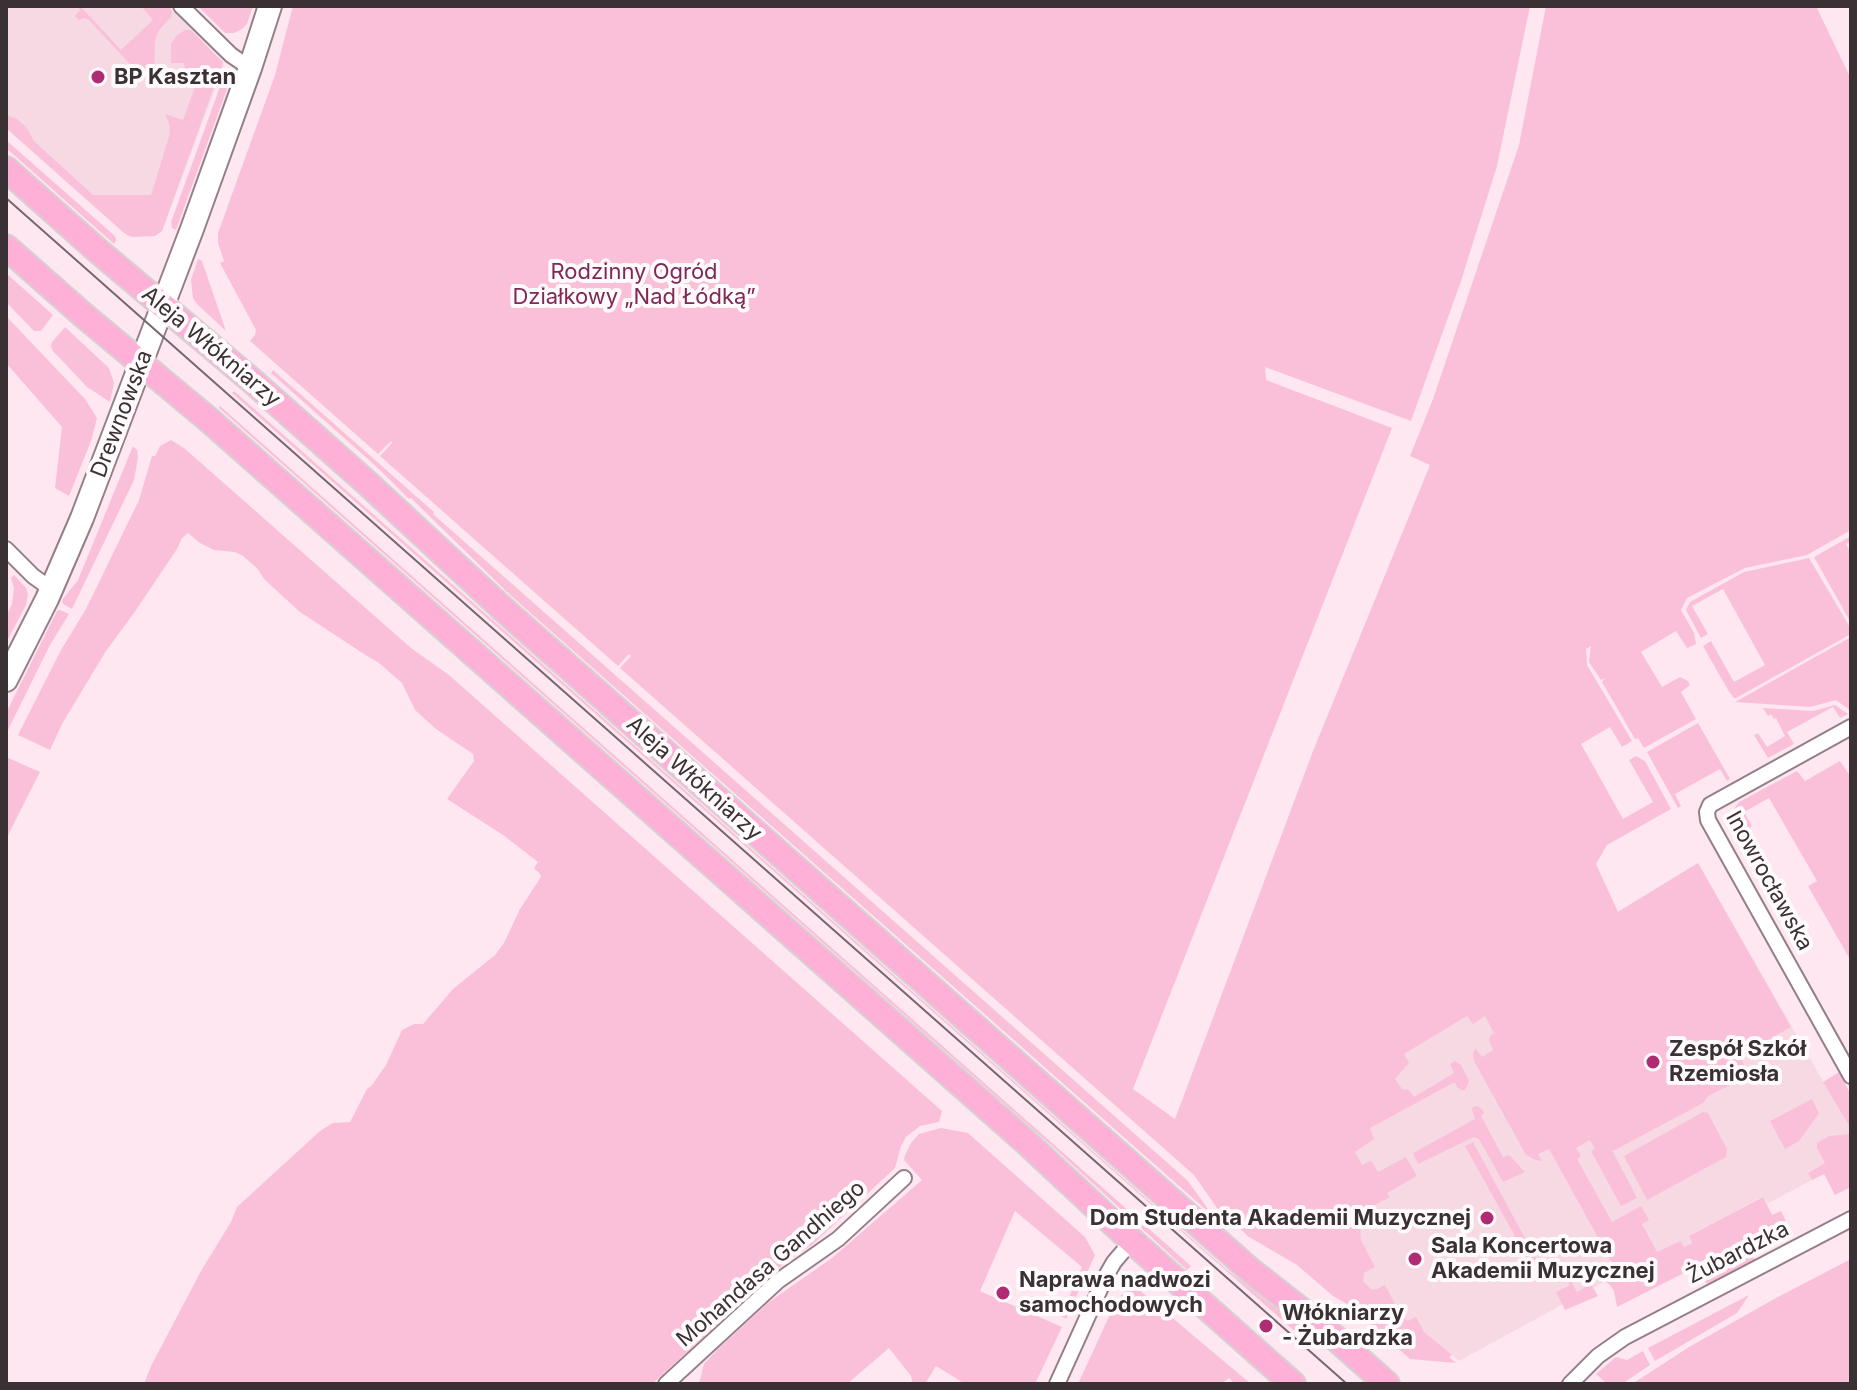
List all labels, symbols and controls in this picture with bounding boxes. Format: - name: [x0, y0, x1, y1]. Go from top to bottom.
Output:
- place label: BP Kasztan: [114, 64, 236, 90]
- marker: BP Kasztan: [89, 68, 107, 86]
- park label: Rodzinny Ogród Działkowy „Nad Łódką”: [512, 259, 756, 310]
- street label: Aleja Włókniarzy: [136, 281, 286, 413]
- street label: Drewnowska: [86, 347, 158, 481]
- street label: Aleja Włókniarzy: [621, 711, 767, 847]
- street label: Inowrocławska: [1720, 807, 1818, 955]
- place label: Zespół Szkół Rzemiosła: [1669, 1036, 1806, 1088]
- marker: Zespół Szkół Rzemiosła: [1644, 1053, 1662, 1071]
- street label: Mohandasa Gandhiego: [672, 1175, 870, 1353]
- place label: Dom Studenta Akademii Muzycznej: [1090, 1205, 1471, 1231]
- marker: Dom Studenta Akademii Muzycznej: [1478, 1209, 1496, 1227]
- street label: Żubardzka: [1683, 1216, 1793, 1290]
- place label: Sala Koncertowa Akademii Muzycznej: [1431, 1233, 1655, 1284]
- marker: Sala Koncertowa Akademii Muzycznej: [1406, 1250, 1424, 1268]
- place label: Naprawa nadwozi samochodowych: [1019, 1267, 1211, 1318]
- marker: Naprawa nadwozi samochodowych: [994, 1284, 1012, 1302]
- place label: Włókniarzy - Żubardzka: [1282, 1300, 1413, 1352]
- marker: Włókniarzy - Żubardzka: [1257, 1317, 1275, 1335]

